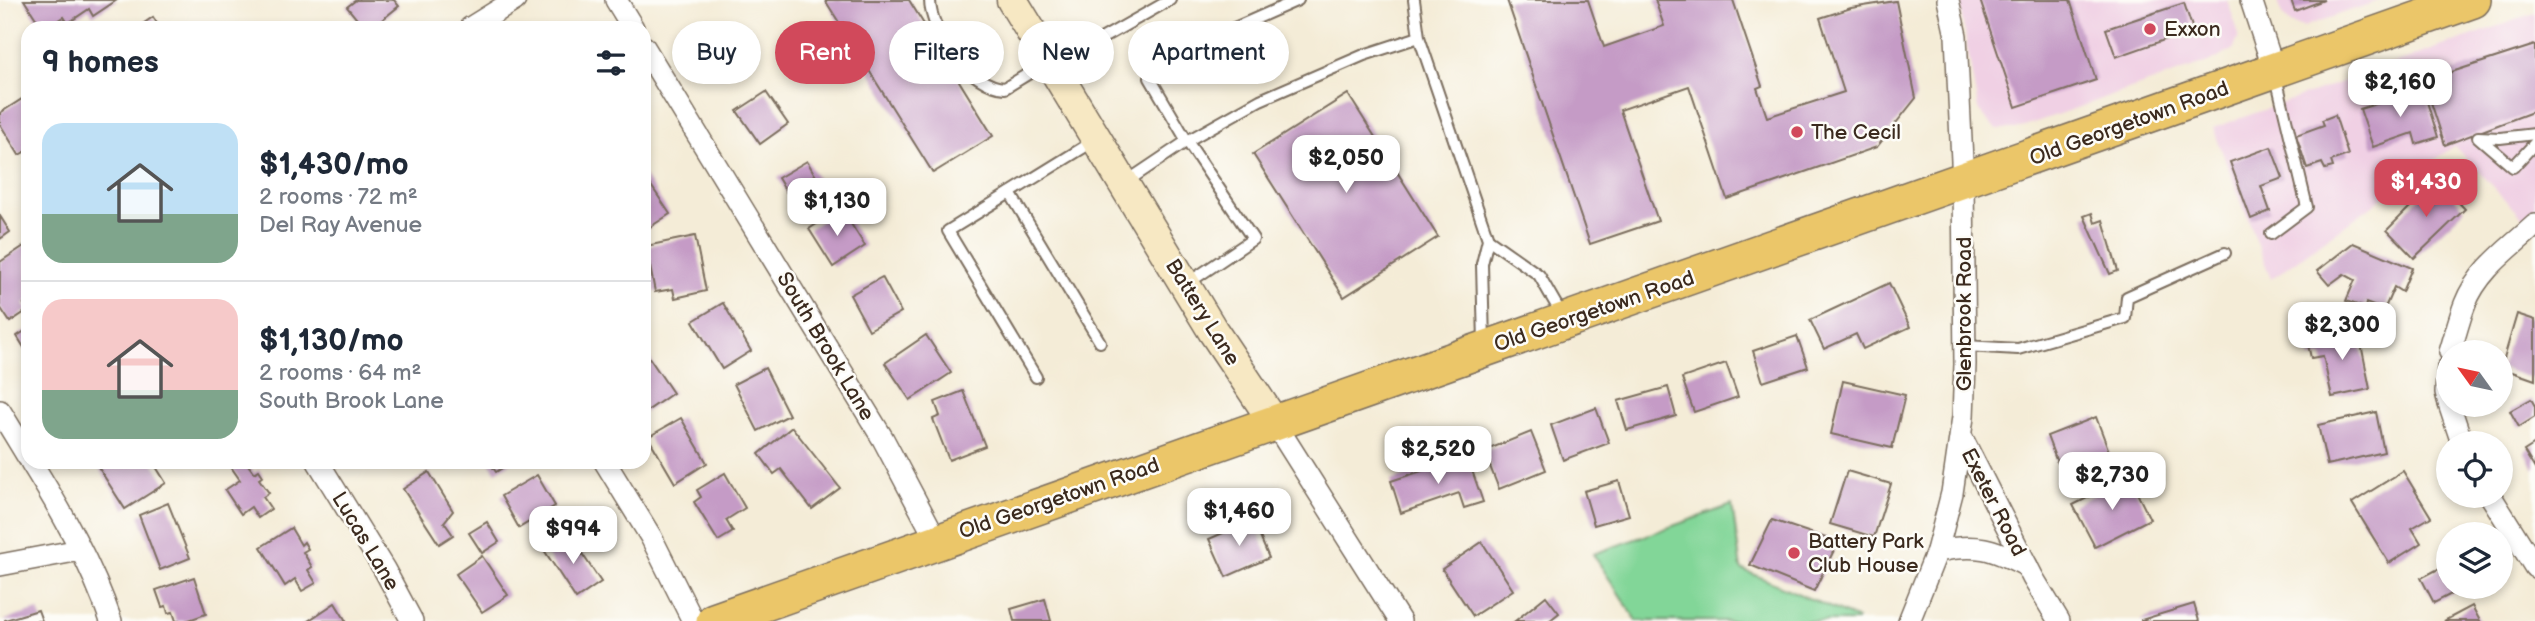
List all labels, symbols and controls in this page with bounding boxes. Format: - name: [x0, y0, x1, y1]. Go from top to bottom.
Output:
- place label: Exxon: [2164, 17, 2221, 42]
- chip: Buy: [672, 21, 761, 84]
- chip: Rent: [775, 21, 875, 84]
- chip: Filters: [889, 21, 1004, 84]
- chip: New: [1018, 21, 1114, 84]
- chip: Apartment: [1128, 21, 1289, 84]
- marker: Exxon: [2142, 21, 2158, 37]
- icon: filters: [592, 44, 630, 82]
- text: 9 homes: [42, 45, 159, 81]
- pin: $2,160: [2343, 60, 2457, 119]
- text: $2,160: [2364, 68, 2436, 96]
- street label: Old Georgetown Road: [2026, 76, 2232, 171]
- place label: The Cecil: [1811, 120, 1901, 145]
- marker: The Cecil: [1789, 124, 1805, 140]
- pin: $2,050: [1289, 136, 1403, 195]
- text: $2,050: [1308, 144, 1384, 172]
- text: $1,430/mo: [259, 147, 409, 183]
- icon: home: [98, 151, 182, 235]
- pin: $1,430: [2369, 160, 2483, 219]
- text: $1,430: [2390, 168, 2462, 196]
- pin: $1,130: [780, 178, 894, 238]
- text: 2 rooms · 72 m²: [259, 183, 418, 211]
- text: $1,130: [803, 187, 871, 215]
- text: Del Ray Avenue: [259, 211, 422, 239]
- street label: Glenbrook Road: [1952, 237, 1977, 391]
- street label: Battery Lane: [1160, 254, 1245, 370]
- street label: Old Georgetown Road: [1491, 265, 1698, 358]
- street label: South Brook Lane: [771, 267, 880, 425]
- pin: $2,300: [2285, 302, 2399, 362]
- text: $2,300: [2304, 311, 2380, 339]
- text: $1,130/mo: [259, 323, 404, 359]
- icon: home: [98, 327, 182, 411]
- north arrow: [2436, 340, 2513, 416]
- map controls: [2436, 340, 2513, 599]
- text: 2 rooms · 64 m²: [259, 359, 421, 387]
- text: South Brook Lane: [259, 387, 444, 415]
- pin: $2,520: [1381, 426, 1495, 486]
- button: locate: [2436, 431, 2513, 508]
- text: $2,520: [1400, 435, 1476, 463]
- street label: Exeter Road: [1956, 444, 2031, 560]
- street label: Old Georgetown Road: [956, 452, 1163, 545]
- pin: $2,730: [2055, 452, 2169, 512]
- text: $2,730: [2075, 461, 2149, 489]
- street label: Lucas Lane: [326, 487, 405, 595]
- pin: $1,460: [1182, 489, 1296, 548]
- text: $1,460: [1203, 497, 1275, 525]
- pin: $994: [532, 506, 614, 566]
- text: $994: [545, 515, 601, 543]
- button: layers: [2436, 522, 2513, 599]
- place label: Battery Park Club House: [1808, 529, 1924, 578]
- marker: Battery Park Club House: [1786, 545, 1802, 561]

